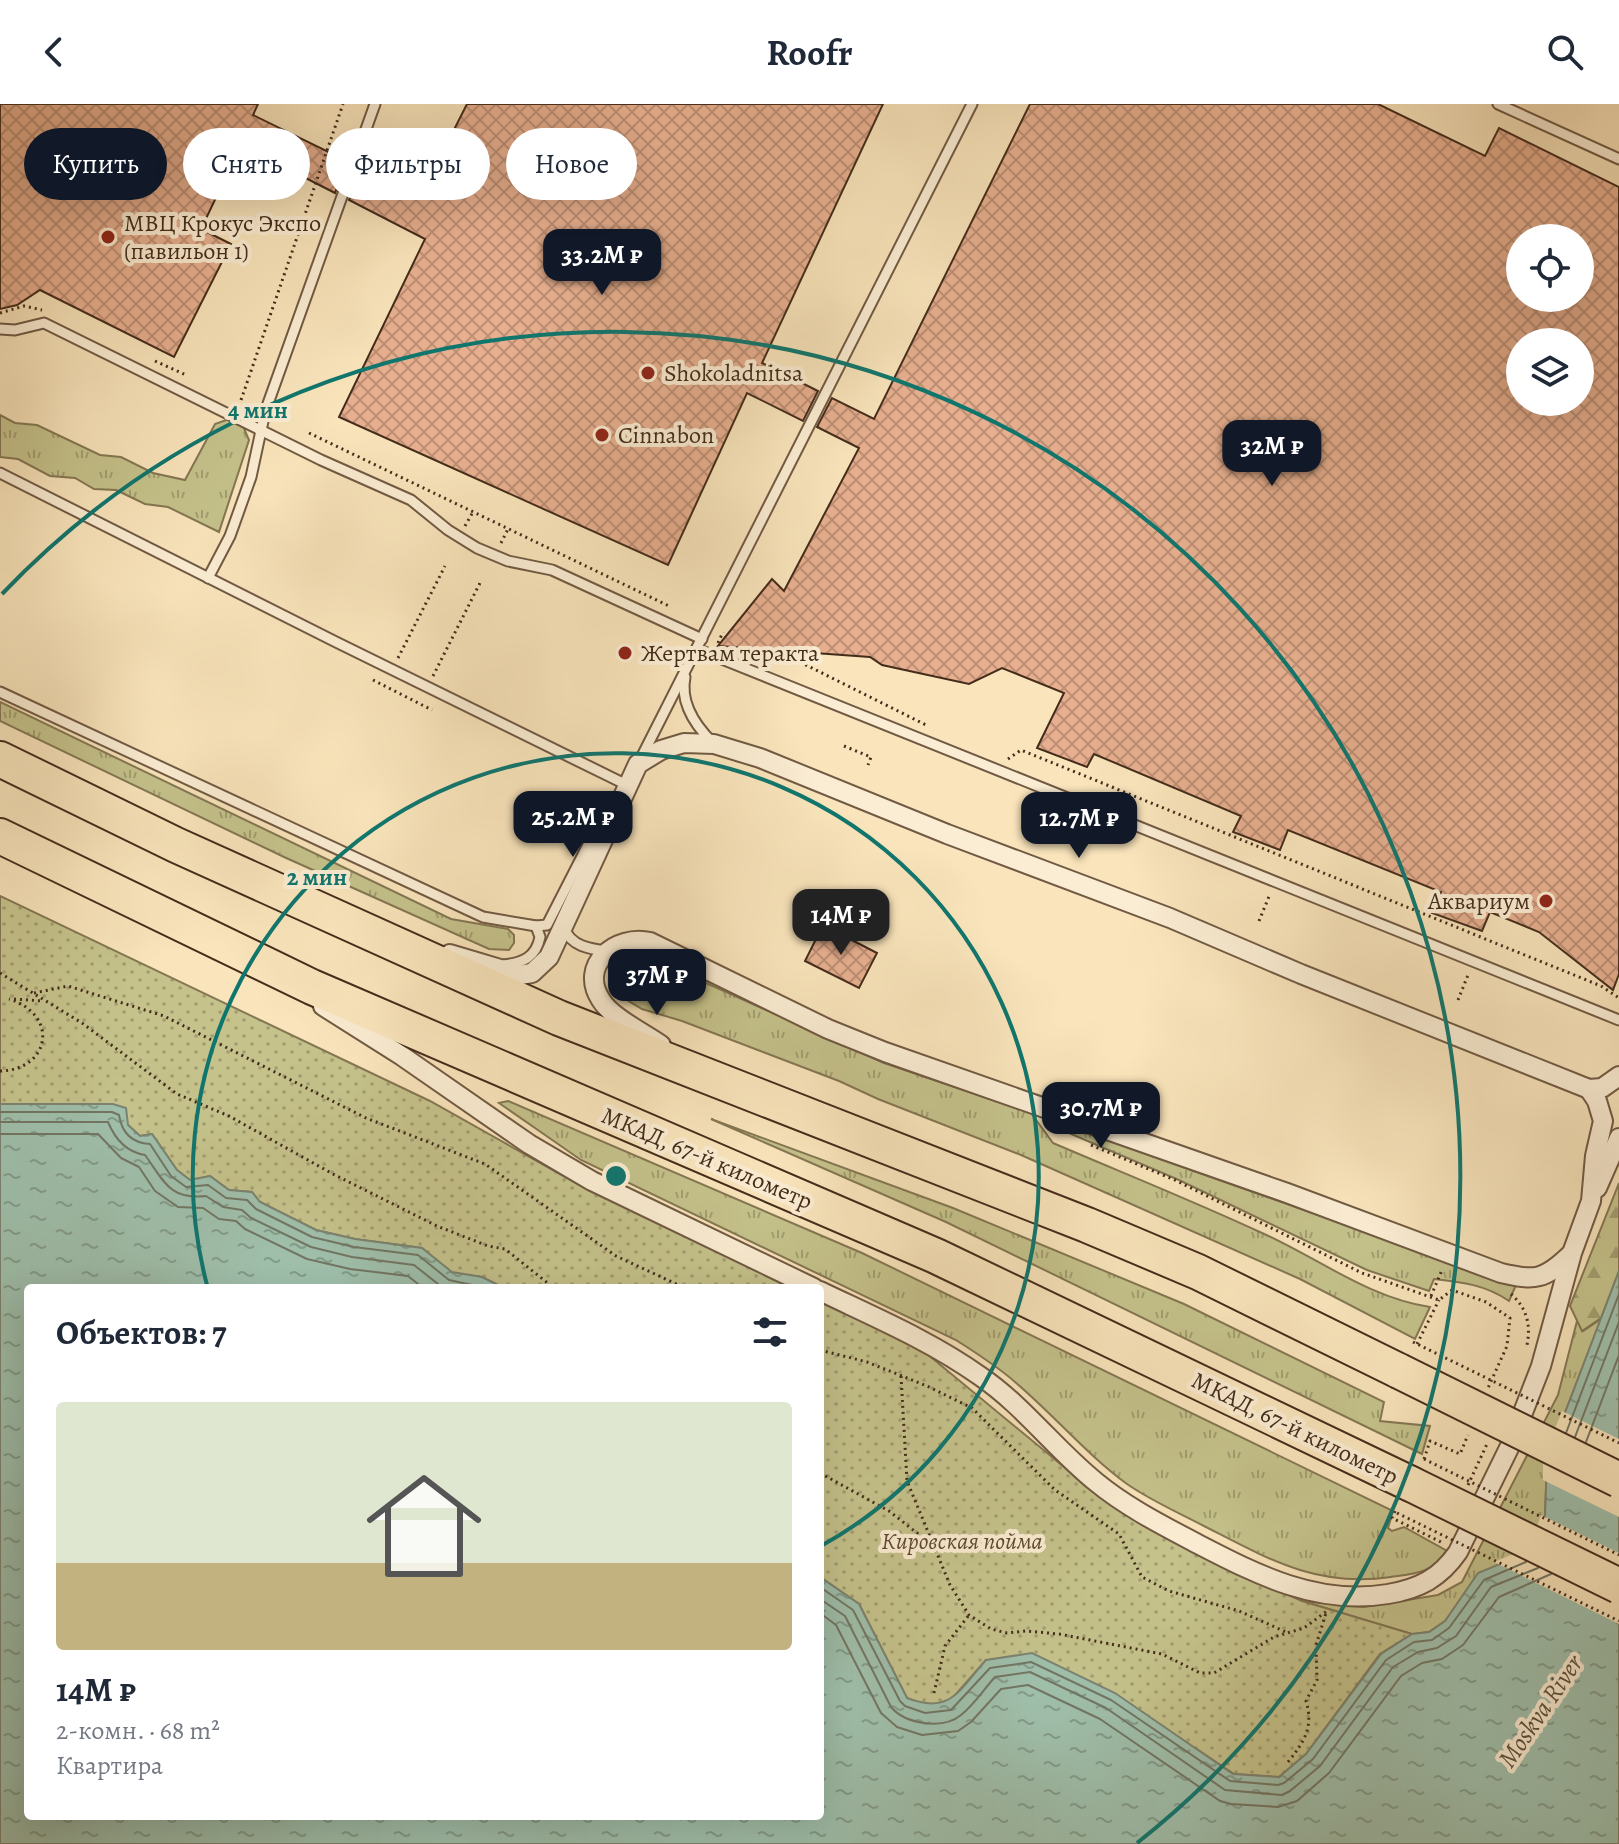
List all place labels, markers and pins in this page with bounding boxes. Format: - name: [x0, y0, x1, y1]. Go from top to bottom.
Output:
- place label: МВЦ Крокус Экспо (павильон 1): [124, 207, 321, 267]
- marker: МВЦ Крокус Экспо (павильон 1): [99, 228, 117, 246]
- pin: 33.2M ₽: [528, 229, 676, 297]
- place label: Shokoladnitsa: [664, 357, 804, 389]
- marker: Shokoladnitsa: [639, 364, 657, 382]
- place label: Cinnabon: [618, 419, 714, 451]
- pin: 32M ₽: [1216, 420, 1328, 488]
- marker: Cinnabon: [593, 426, 611, 444]
- place label: Жертвам теракта: [641, 637, 819, 669]
- marker: Жертвам теракта: [616, 644, 634, 662]
- pin: 25.2M ₽: [499, 791, 647, 859]
- pin: 12.7M ₽: [1005, 792, 1153, 860]
- place label: Аквариум: [1427, 885, 1530, 917]
- pin: 14M ₽: [785, 889, 897, 957]
- marker: Аквариум: [1537, 892, 1555, 910]
- pin: 37M ₽: [601, 949, 713, 1017]
- pin: 30.7M ₽: [1027, 1082, 1175, 1150]
- centre of rings: [602, 1162, 630, 1190]

